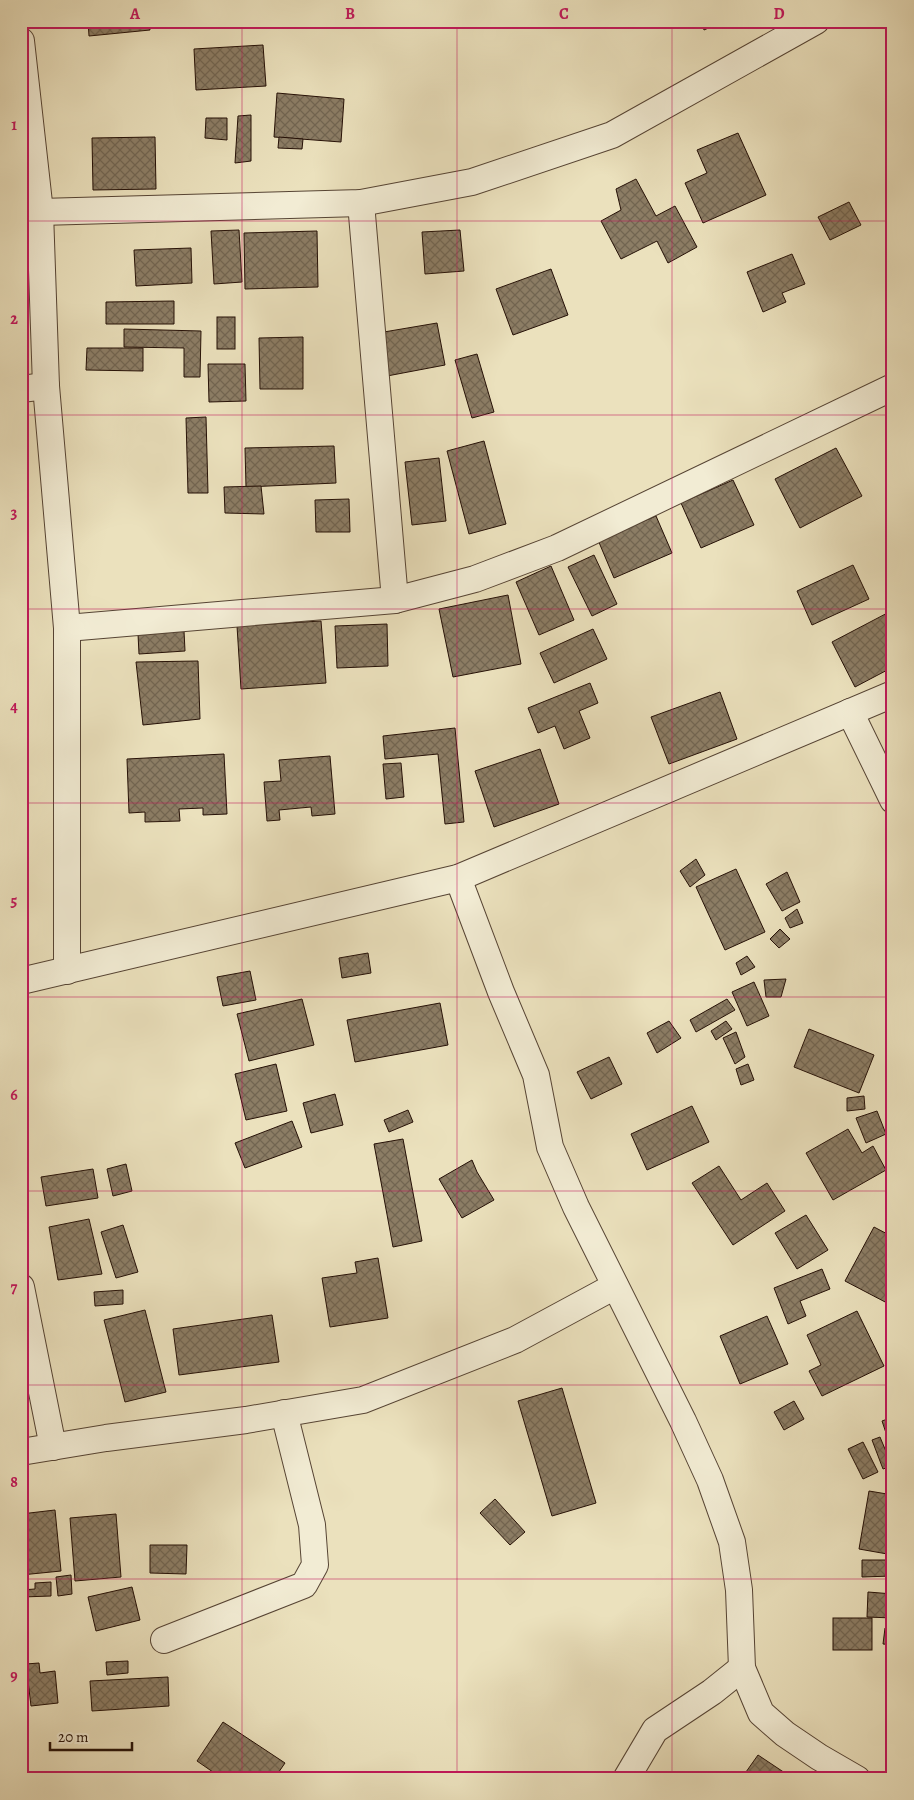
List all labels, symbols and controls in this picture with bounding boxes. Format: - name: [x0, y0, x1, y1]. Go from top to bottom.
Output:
- text: A: [129, 3, 141, 25]
- text: B: [345, 3, 355, 25]
- text: C: [559, 3, 569, 25]
- text: D: [773, 3, 785, 25]
- text: 1: [11, 114, 17, 136]
- text: 2: [10, 308, 18, 330]
- text: 3: [11, 502, 18, 524]
- text: 4: [10, 696, 18, 718]
- text: 5: [11, 890, 18, 912]
- text: 6: [10, 1084, 18, 1106]
- text: 7: [11, 1277, 18, 1299]
- text: 8: [10, 1471, 18, 1493]
- text: 9: [10, 1665, 18, 1687]
- scale bar: [50, 1720, 132, 1752]
- text: 20 m: [58, 1727, 89, 1747]

